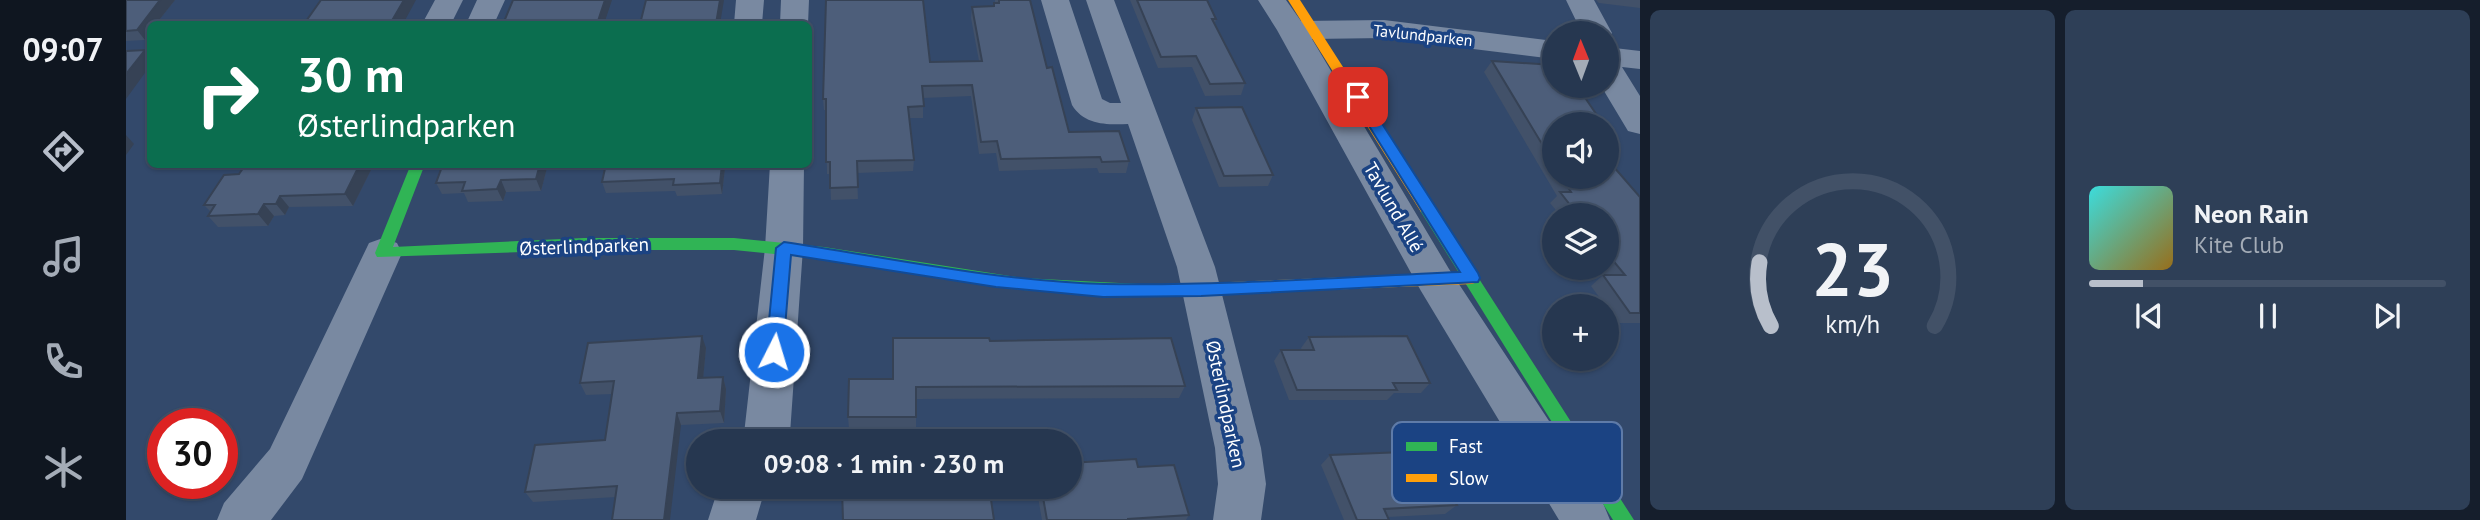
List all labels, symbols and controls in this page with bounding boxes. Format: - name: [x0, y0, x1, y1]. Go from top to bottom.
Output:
- street label: Tavlundparken: [1372, 20, 1474, 50]
- north arrow: [1542, 21, 1619, 98]
- map controls: [1542, 21, 1619, 371]
- text: 09:07: [22, 28, 104, 70]
- text: 30 m: [297, 42, 404, 106]
- icon: right: [182, 49, 273, 140]
- pin: [1328, 67, 1388, 127]
- icon: arrive: [1339, 78, 1377, 116]
- text: Østerlindparken: [297, 104, 515, 146]
- button: sound: [1542, 112, 1619, 189]
- icon: directions: [39, 127, 88, 176]
- street label: Tavlund Allé: [1359, 158, 1429, 256]
- text: Neon Rain: [2194, 197, 2309, 230]
- button: layers: [1542, 203, 1619, 280]
- text: 23: [1811, 222, 1894, 316]
- text: Kite Club: [2194, 230, 2284, 259]
- icon: music: [39, 232, 88, 281]
- street label: Østerlindparken: [519, 232, 649, 260]
- button: +: [1542, 294, 1619, 371]
- icon: previous: [2130, 297, 2168, 335]
- icon: pause: [2249, 297, 2287, 335]
- icon: next: [2368, 297, 2406, 335]
- text: km/h: [1825, 308, 1880, 340]
- position arrow: [737, 315, 811, 389]
- icon: phone: [39, 337, 88, 386]
- street label: Østerlindparken: [1201, 338, 1251, 470]
- speed limit sign: 30: [147, 408, 238, 499]
- legend: [1392, 422, 1622, 503]
- text: Fast: [1449, 434, 1483, 458]
- icon: climate: [39, 443, 88, 492]
- text: 09:08 · 1 min · 230 m: [764, 447, 1004, 480]
- text: Slow: [1449, 466, 1489, 490]

